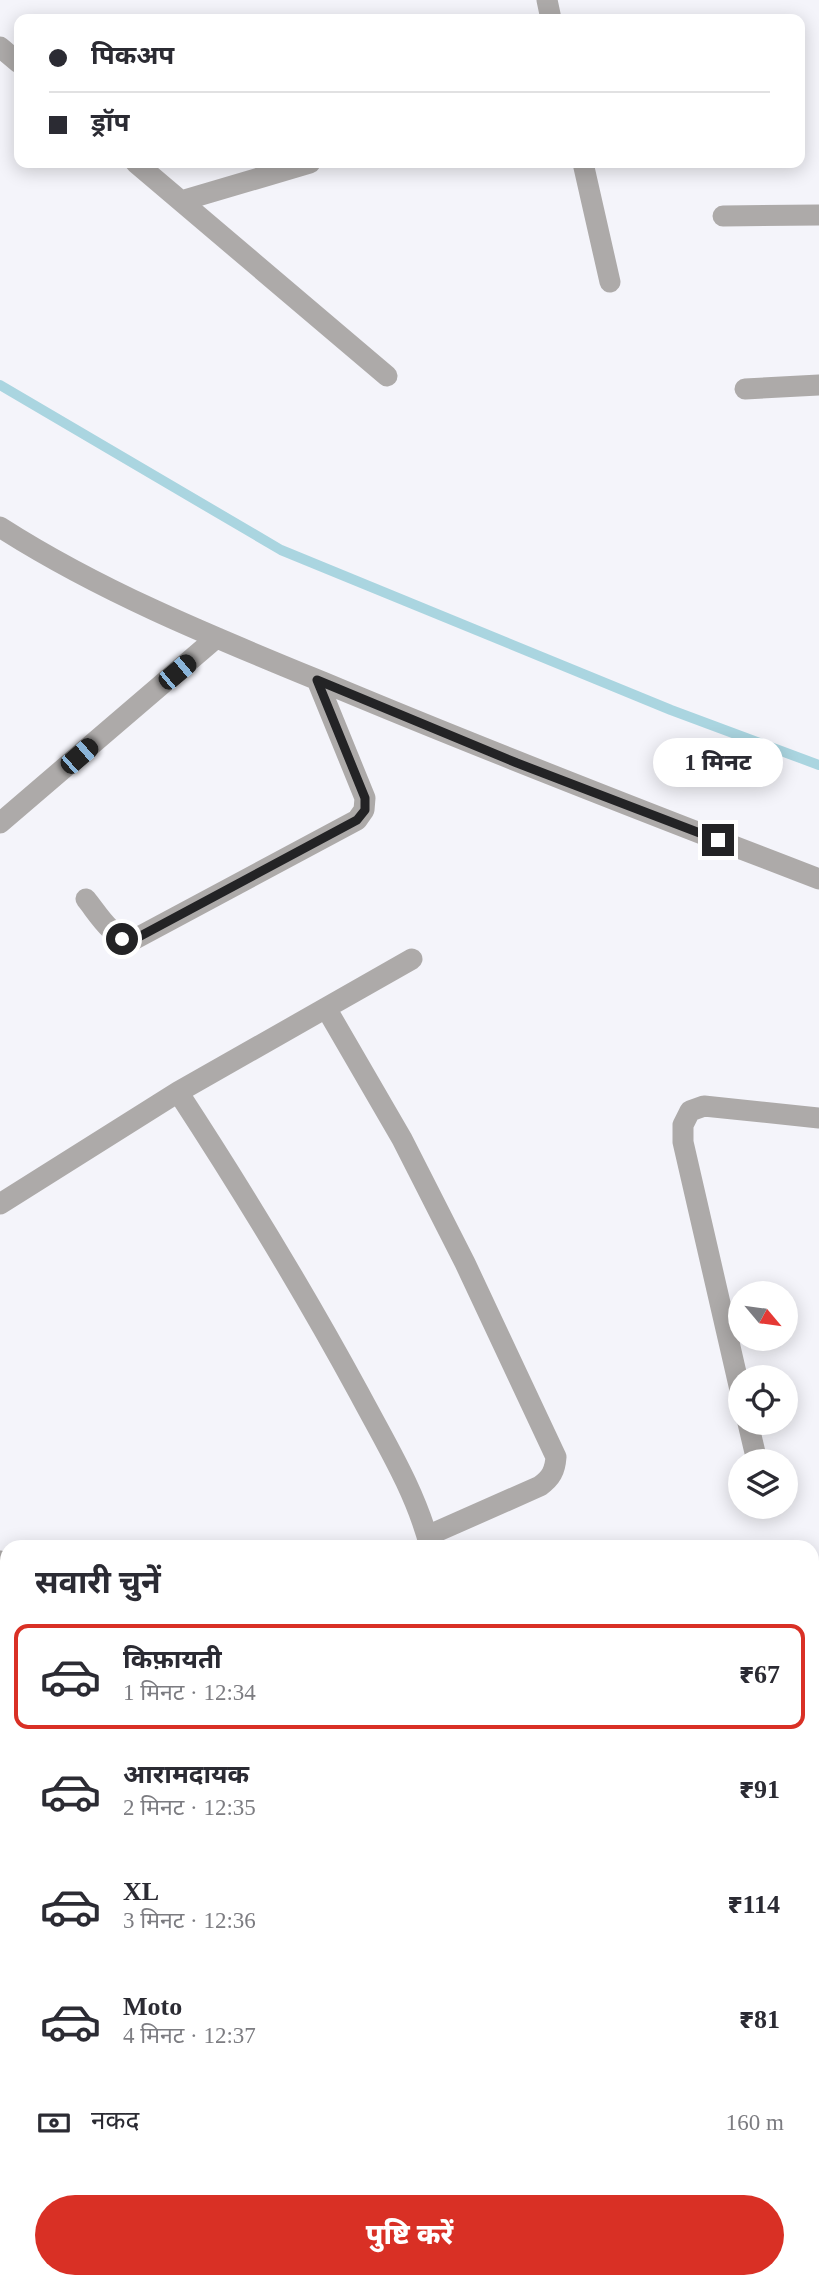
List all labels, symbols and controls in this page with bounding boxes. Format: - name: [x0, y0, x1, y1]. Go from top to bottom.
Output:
- text: पिकअप: [91, 41, 174, 70]
- text: ड्रॉप: [91, 108, 129, 137]
- car: [155, 650, 200, 694]
- car: [57, 734, 102, 778]
- callout: 1 मिनट: [653, 738, 783, 788]
- text: 1 मिनट: [685, 750, 751, 775]
- route end: [702, 824, 734, 856]
- route start: [106, 923, 138, 955]
- north arrow: [728, 1281, 798, 1351]
- map controls: [728, 1281, 798, 1519]
- button: locate: [728, 1365, 798, 1435]
- button: layers: [728, 1449, 798, 1519]
- text: सवारी चुनें: [35, 1564, 161, 1600]
- icon: car: [39, 1645, 102, 1708]
- text: किफ़ायती: [123, 1645, 222, 1674]
- text: ₹67: [739, 1660, 780, 1689]
- text: 1 मिनट · 12:34: [123, 1680, 256, 1705]
- icon: car: [39, 1760, 102, 1823]
- text: आरामदायक: [123, 1760, 249, 1789]
- text: ₹91: [739, 1775, 780, 1804]
- text: 2 मिनट · 12:35: [123, 1795, 256, 1820]
- icon: car: [39, 1875, 102, 1938]
- text: XL: [123, 1877, 159, 1906]
- text: ₹114: [727, 1890, 780, 1919]
- text: 3 मिनट · 12:36: [123, 1908, 256, 1933]
- icon: car: [39, 1990, 102, 2053]
- text: Moto: [123, 1992, 182, 2021]
- text: ₹81: [739, 2005, 780, 2034]
- text: 4 मिनट · 12:37: [123, 2023, 256, 2048]
- icon: cash: [35, 2104, 73, 2142]
- text: नकद: [91, 2106, 139, 2135]
- text: 160 m: [726, 2110, 784, 2135]
- button: पुष्टि करें: [35, 2195, 784, 2275]

